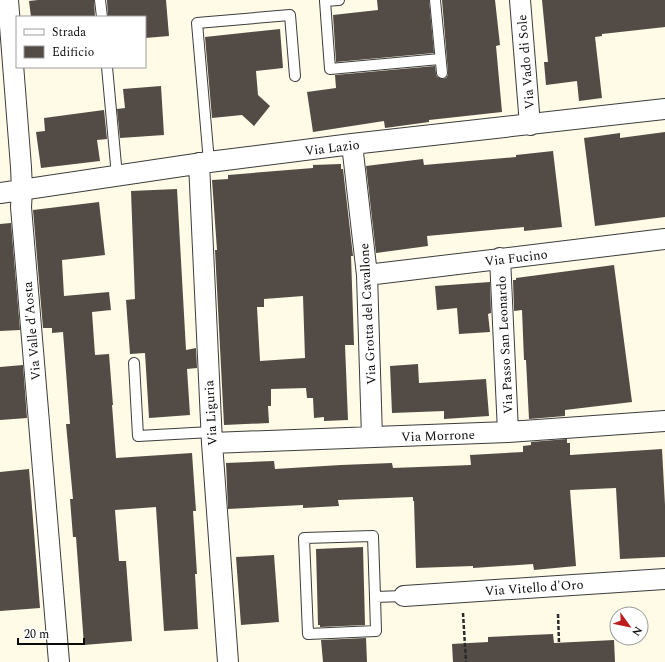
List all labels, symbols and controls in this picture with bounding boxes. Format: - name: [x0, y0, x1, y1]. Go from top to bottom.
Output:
- street label: Via Vado di Sole: [512, 14, 540, 110]
- legend: [16, 16, 146, 68]
- text: Strada: [52, 23, 86, 42]
- text: Edificio: [52, 43, 94, 62]
- street label: Via Lazio: [304, 135, 361, 161]
- street label: Via Grotta del Cavallone: [354, 243, 382, 385]
- street label: Via Fucino: [483, 244, 549, 272]
- street label: Via Passo San Leonardo: [491, 275, 519, 414]
- street label: Via Valle d'Aosta: [18, 280, 46, 381]
- street label: Via Liguria: [199, 379, 223, 446]
- street label: Via Morrone: [401, 425, 475, 447]
- street label: Via Vitello d'Oro: [484, 575, 584, 601]
- north arrow: [609, 606, 649, 646]
- scale bar: [18, 620, 84, 646]
- text: N: [627, 623, 647, 640]
- text: 20 m: [24, 625, 49, 644]

